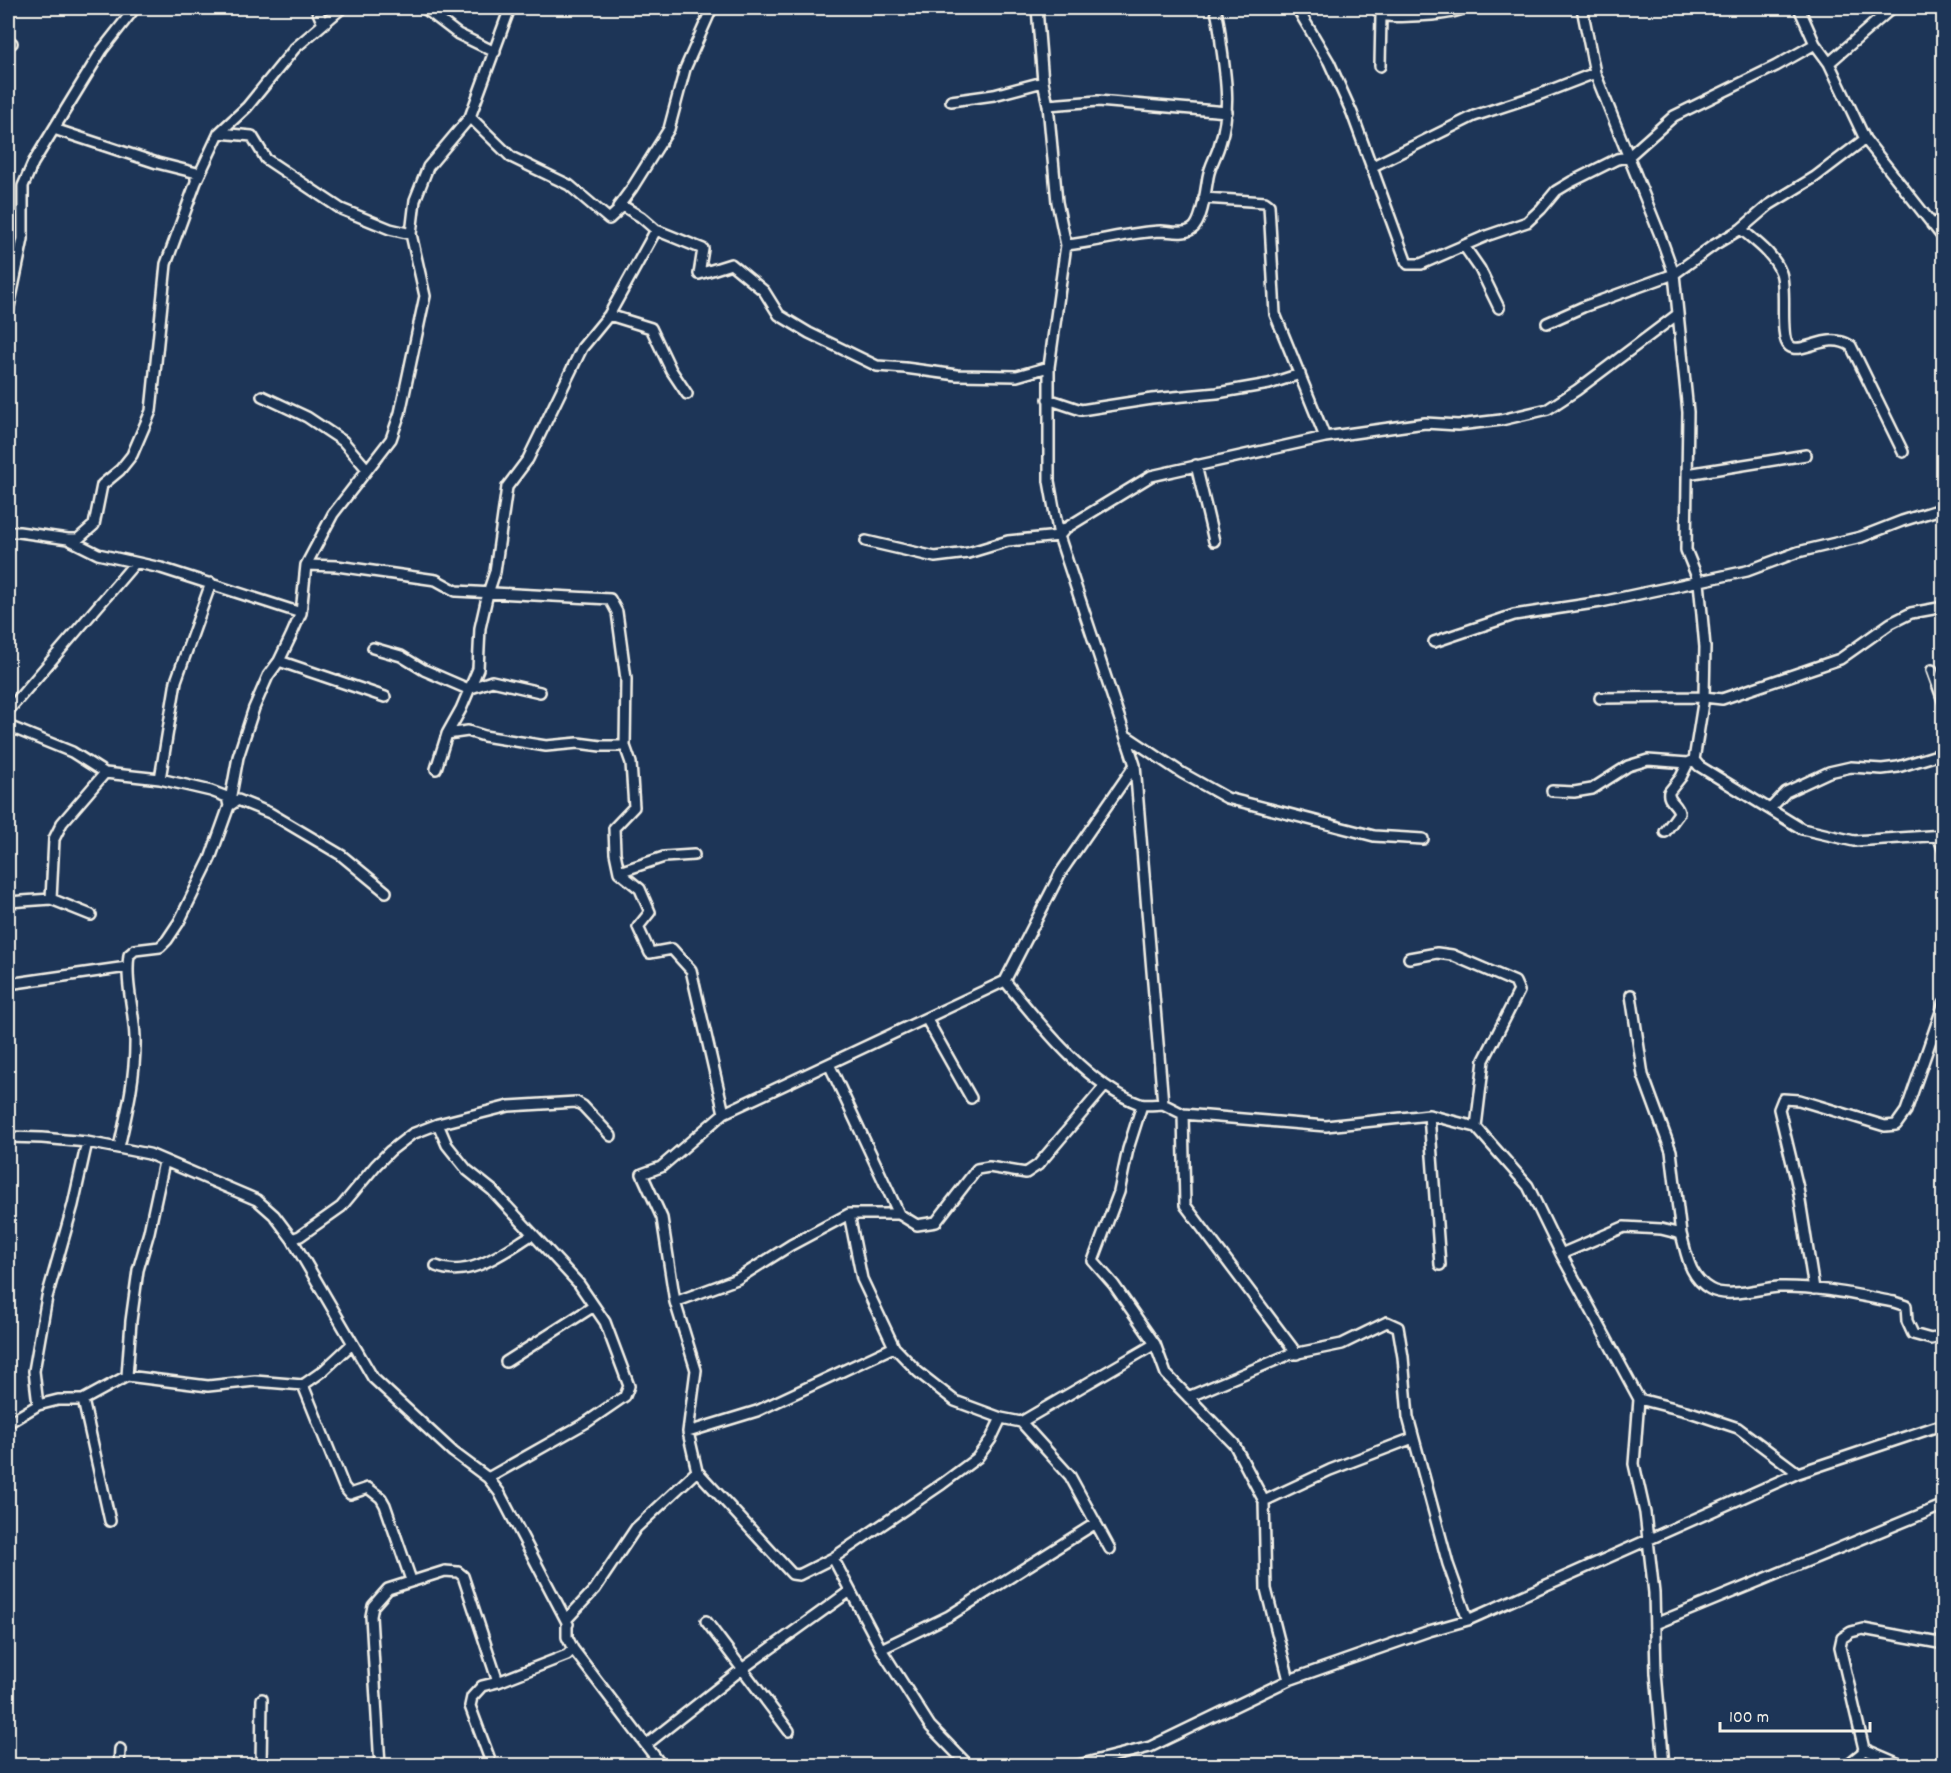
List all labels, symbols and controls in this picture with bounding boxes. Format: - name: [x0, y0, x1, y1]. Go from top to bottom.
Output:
- scale bar: [1720, 1695, 1870, 1733]
- text: 100 m: [1729, 1706, 1769, 1731]

